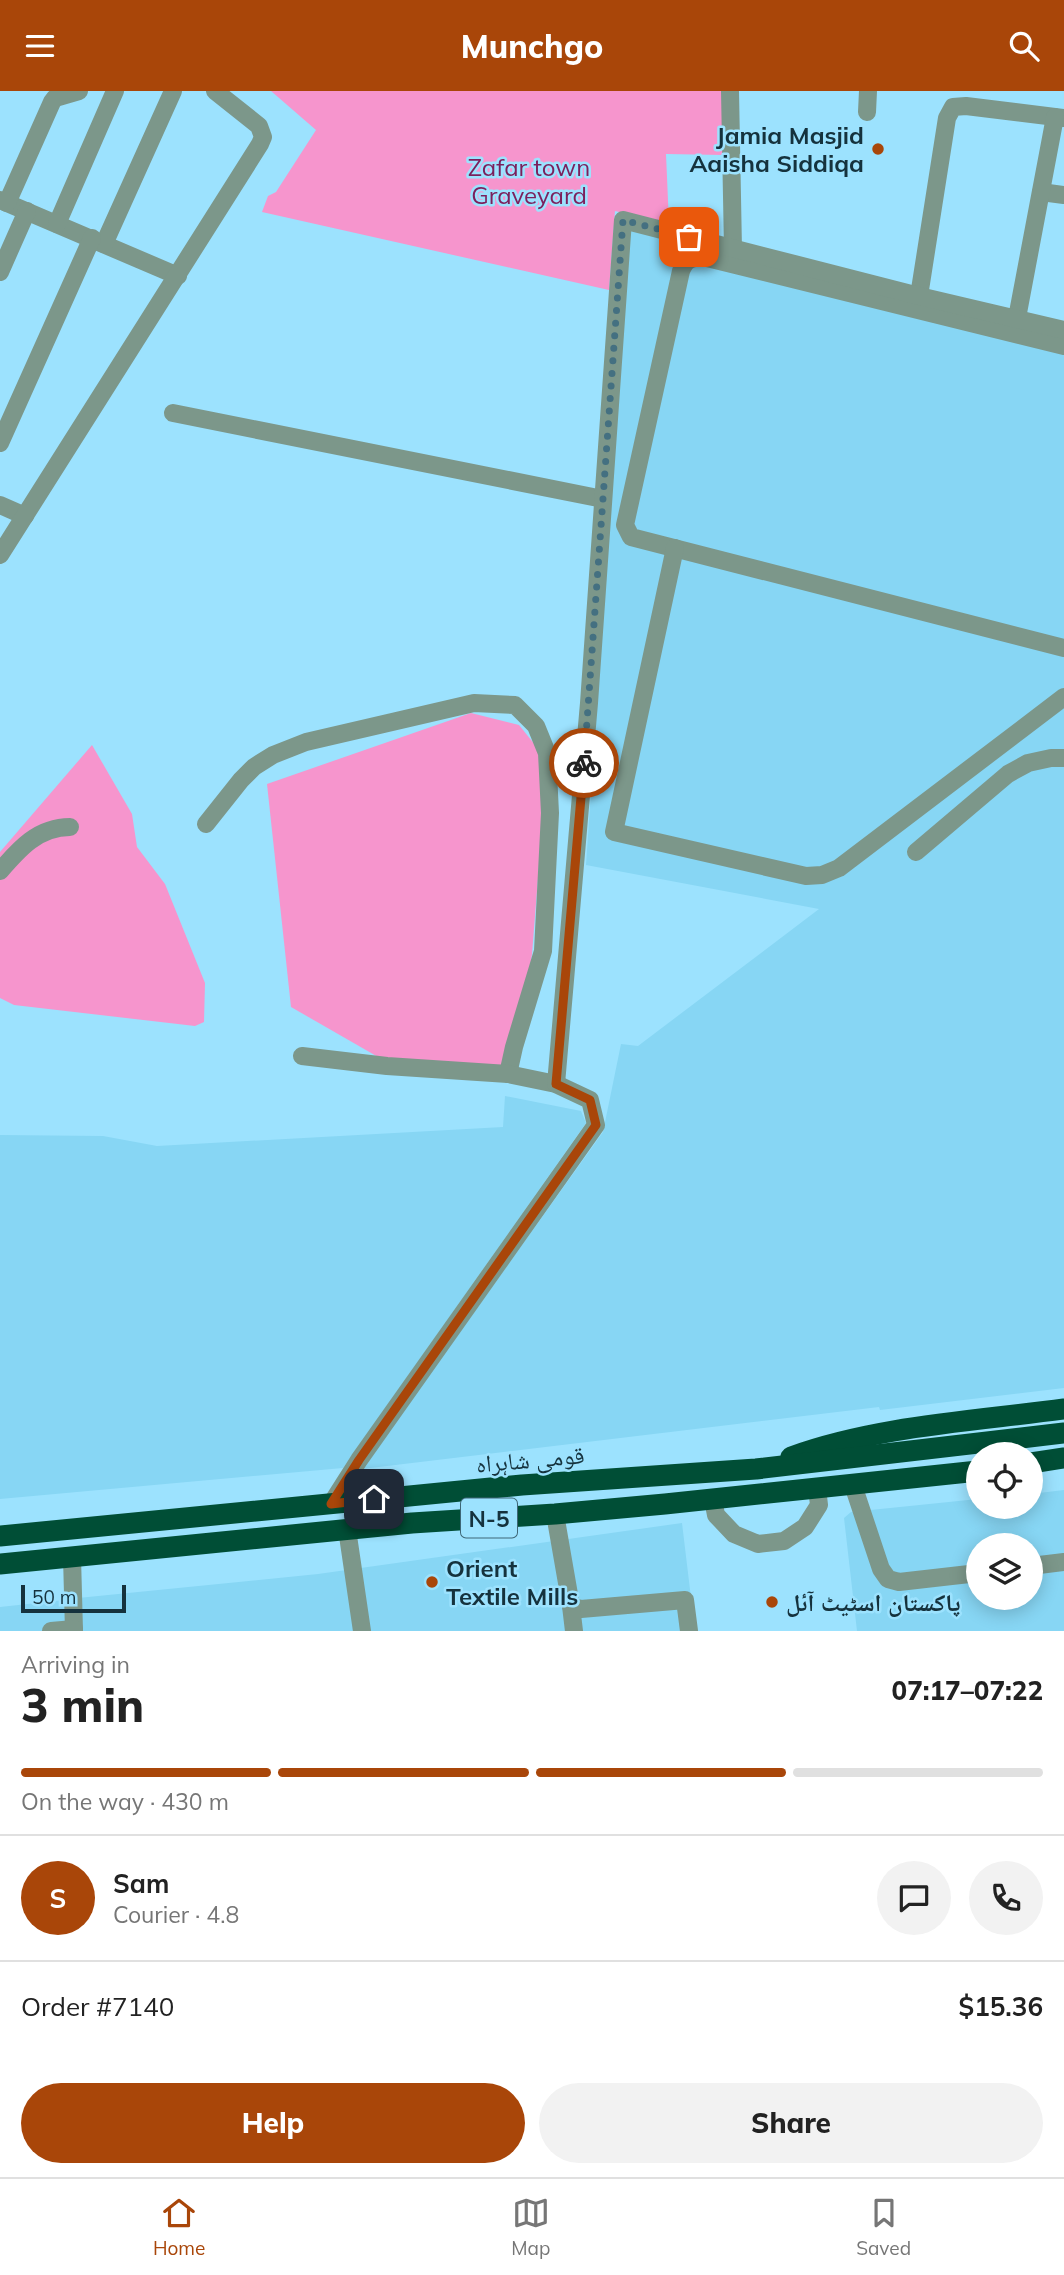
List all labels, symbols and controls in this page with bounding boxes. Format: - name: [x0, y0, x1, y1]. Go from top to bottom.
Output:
- text: Munchgo: [461, 26, 603, 66]
- icon: menu: [21, 27, 59, 65]
- icon: search: [1005, 27, 1043, 65]
- place label: Jamia Masjid Aaisha Siddiqa: [689, 120, 864, 178]
- marker: Jamia Masjid Aaisha Siddiqa: [870, 141, 886, 157]
- park label: Zafar town Graveyard: [468, 152, 590, 210]
- pin: [659, 207, 719, 267]
- icon: bag: [670, 218, 708, 256]
- courier: [549, 728, 619, 798]
- icon: bike: [565, 744, 603, 782]
- street label: قومی شاہراہ: [475, 1439, 585, 1479]
- map controls: [966, 1442, 1043, 1610]
- button: locate: [966, 1442, 1043, 1519]
- pin: [344, 1469, 404, 1529]
- icon: home: [355, 1480, 393, 1518]
- road number: N-5: [461, 1499, 517, 1537]
- button: layers: [966, 1533, 1043, 1610]
- place label: Orient Textile Mills: [446, 1553, 578, 1611]
- marker: Orient Textile Mills: [424, 1574, 440, 1590]
- scale bar: [21, 1582, 126, 1614]
- text: 50 m: [32, 1585, 76, 1609]
- place label: پاکستان اسٹیٹ آئل: [786, 1587, 960, 1617]
- marker: پاکستان اسٹیٹ آئل: [764, 1594, 780, 1610]
- text: Arriving in: [21, 1650, 130, 1679]
- text: 07:17–07:22: [892, 1674, 1043, 1707]
- text: 3 min: [21, 1676, 144, 1734]
- text: On the way · 430 m: [21, 1787, 229, 1816]
- button: chat: [877, 1861, 951, 1935]
- button: phone: [969, 1861, 1043, 1935]
- text: Sam: [113, 1867, 169, 1900]
- text: S: [50, 1882, 66, 1915]
- text: Courier · 4.8: [113, 1900, 239, 1929]
- text: Order #7140: [21, 1990, 174, 2023]
- text: $15.36: [959, 1990, 1043, 2023]
- button: Help: [21, 2083, 525, 2163]
- button: Share: [539, 2083, 1043, 2163]
- tab: Home: [153, 2194, 205, 2260]
- tab: Map: [511, 2194, 550, 2260]
- tab: Saved: [856, 2194, 911, 2260]

